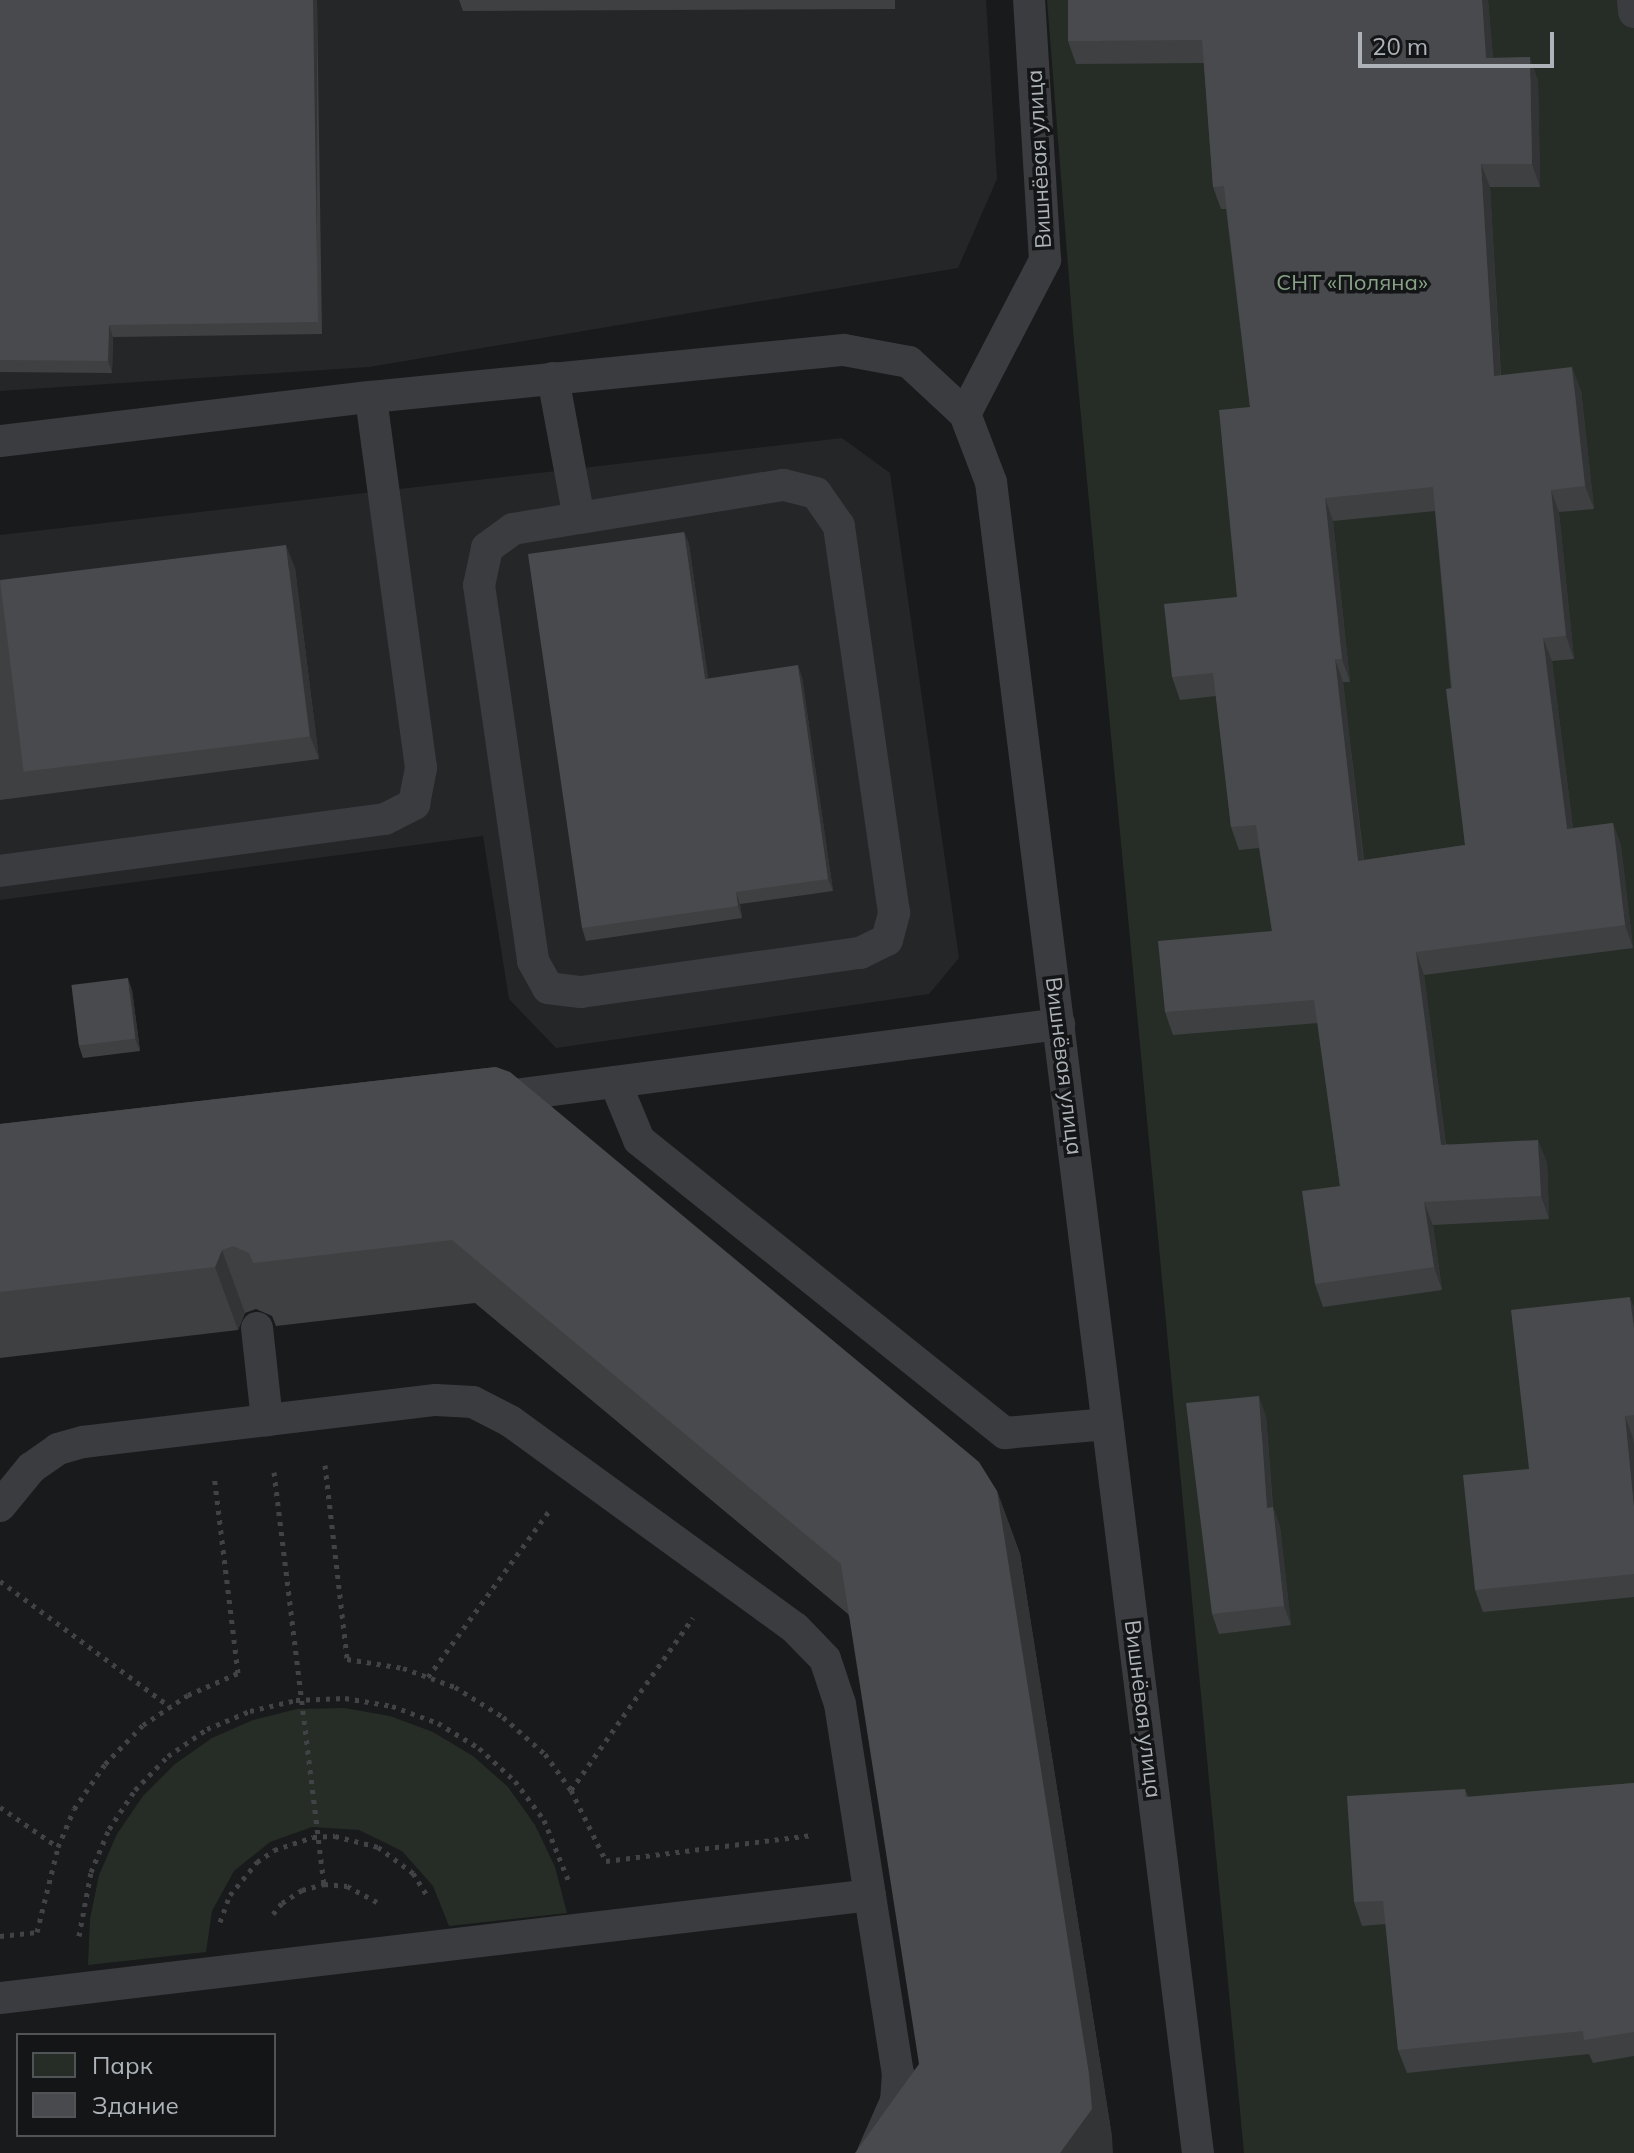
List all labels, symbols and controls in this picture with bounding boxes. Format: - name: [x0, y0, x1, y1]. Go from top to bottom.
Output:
- scale bar: [1362, 16, 1558, 66]
- text: 20 m: [1372, 31, 1428, 61]
- street label: Вишнёвая улица: [1021, 69, 1057, 249]
- park label: СНТ «Поляна»: [1276, 270, 1428, 296]
- street label: Вишнёвая улица: [1040, 976, 1088, 1156]
- street label: Вишнёвая улица: [1119, 1619, 1167, 1799]
- legend: [16, 2033, 276, 2137]
- text: Парк: [92, 2050, 153, 2080]
- text: Здание: [92, 2090, 179, 2120]

